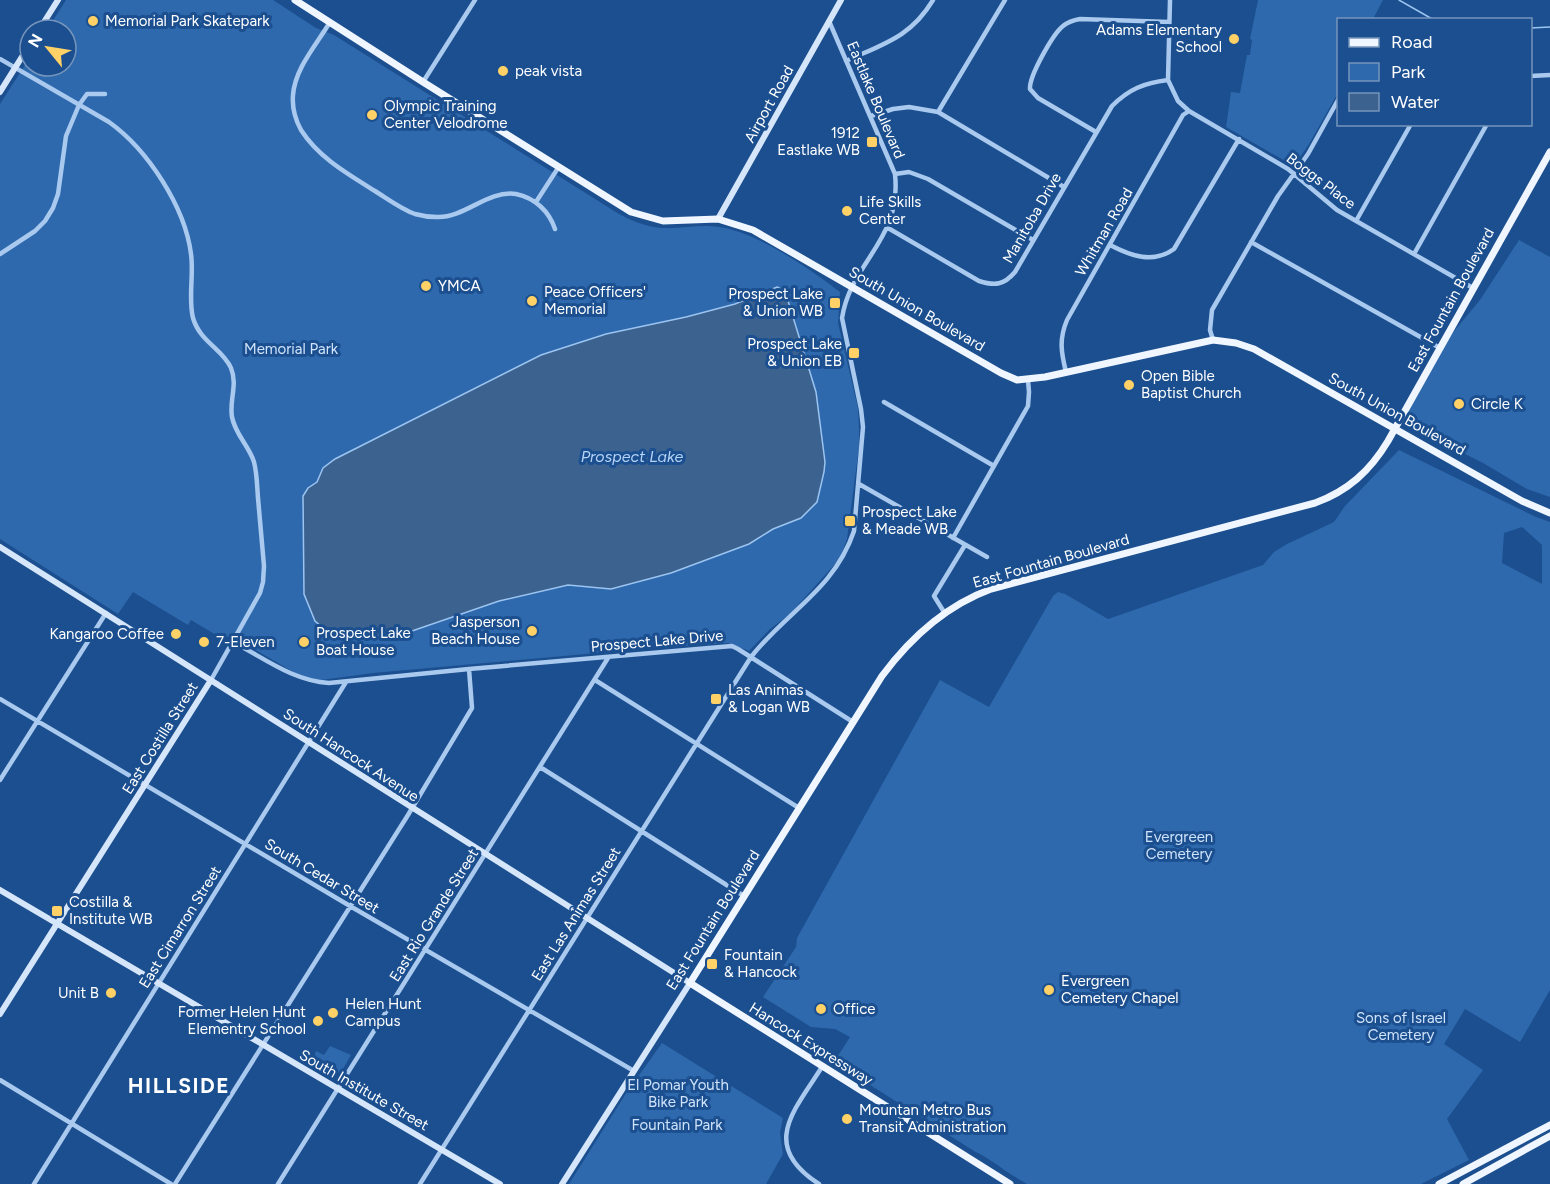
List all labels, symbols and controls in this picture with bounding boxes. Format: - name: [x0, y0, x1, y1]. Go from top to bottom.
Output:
- place label: Memorial Park Skatepark: [105, 12, 270, 30]
- marker: Memorial Park Skatepark: [86, 14, 100, 28]
- north arrow: [18, 18, 78, 78]
- legend: [1337, 18, 1532, 126]
- place label: Adams Elementary School: [1096, 21, 1222, 56]
- text: N: [24, 31, 47, 51]
- text: Road: [1391, 31, 1432, 53]
- marker: Adams Elementary School: [1227, 32, 1241, 46]
- street label: Eastlake Boulevard: [843, 39, 909, 161]
- text: Park: [1391, 61, 1426, 83]
- place label: peak vista: [515, 62, 582, 80]
- street label: Airport Road: [740, 62, 798, 146]
- marker: peak vista: [496, 64, 510, 78]
- text: Water: [1391, 91, 1439, 113]
- place label: Olympic Training Center Velodrome: [384, 97, 507, 132]
- marker: Olympic Training Center Velodrome: [365, 108, 379, 122]
- place label: 1912 Eastlake WB: [777, 124, 860, 159]
- marker: 1912 Eastlake WB: [865, 135, 879, 149]
- street label: Boggs Place: [1283, 149, 1359, 213]
- street label: Manitoba Drive: [999, 170, 1065, 266]
- street label: Whitman Road: [1071, 185, 1137, 279]
- place label: Life Skills Center: [859, 193, 921, 228]
- marker: Life Skills Center: [840, 204, 854, 218]
- street label: East Fountain Boulevard: [1404, 225, 1498, 375]
- street label: South Union Boulevard: [846, 263, 988, 355]
- place label: YMCA: [438, 277, 481, 295]
- marker: YMCA: [419, 279, 433, 293]
- place label: Peace Officers' Memorial: [544, 283, 646, 318]
- place label: Prospect Lake & Union WB: [728, 285, 823, 320]
- marker: Peace Officers' Memorial: [525, 294, 539, 308]
- marker: Prospect Lake & Union WB: [828, 296, 842, 310]
- place label: Prospect Lake & Union EB: [747, 335, 842, 370]
- park label: Memorial Park: [244, 340, 339, 358]
- marker: Prospect Lake & Union EB: [847, 346, 861, 360]
- place label: Open Bible Baptist Church: [1141, 367, 1241, 402]
- street label: South Union Boulevard: [1325, 369, 1469, 459]
- marker: Open Bible Baptist Church: [1122, 378, 1136, 392]
- place label: Circle K: [1471, 395, 1524, 413]
- marker: Circle K: [1452, 397, 1466, 411]
- water label: Prospect Lake: [581, 447, 684, 466]
- place label: Prospect Lake & Meade WB: [862, 503, 957, 538]
- marker: Prospect Lake & Meade WB: [843, 514, 857, 528]
- street label: East Fountain Boulevard: [971, 530, 1131, 592]
- place label: Jasperson Beach House: [431, 613, 520, 648]
- place label: Prospect Lake Boat House: [316, 624, 411, 659]
- marker: Jasperson Beach House: [525, 624, 539, 638]
- place label: Kangaroo Coffee: [49, 625, 164, 643]
- street label: Prospect Lake Drive: [590, 626, 724, 656]
- marker: Kangaroo Coffee: [169, 627, 183, 641]
- place label: 7-Eleven: [216, 633, 275, 651]
- marker: 7-Eleven: [197, 635, 211, 649]
- marker: Prospect Lake Boat House: [297, 635, 311, 649]
- street label: East Costilla Street: [118, 678, 202, 797]
- place label: Las Animas & Logan WB: [728, 681, 810, 716]
- marker: Las Animas & Logan WB: [709, 692, 723, 706]
- street label: South Hancock Avenue: [280, 704, 422, 806]
- park label: Evergreen Cemetery: [1145, 828, 1213, 863]
- street label: South Cedar Street: [262, 835, 383, 917]
- street label: East Las Animas Street: [528, 844, 625, 984]
- street label: East Rio Grande Street: [386, 845, 482, 985]
- street label: East Fountain Boulevard: [662, 847, 764, 993]
- street label: East Cimarron Street: [135, 862, 225, 991]
- place label: Costilla & Institute WB: [69, 893, 153, 928]
- marker: Costilla & Institute WB: [50, 904, 64, 918]
- place label: Fountain & Hancock: [724, 946, 798, 981]
- marker: Fountain & Hancock: [705, 957, 719, 971]
- place label: Evergreen Cemetery Chapel: [1061, 972, 1179, 1007]
- marker: Evergreen Cemetery Chapel: [1042, 983, 1056, 997]
- place label: Unit B: [58, 984, 99, 1002]
- marker: Unit B: [104, 986, 118, 1000]
- place label: Helen Hunt Campus: [345, 995, 422, 1030]
- street label: Hancock Expressway: [746, 999, 876, 1089]
- place label: Office: [833, 1000, 876, 1018]
- marker: Office: [814, 1002, 828, 1016]
- place label: Former Helen Hunt Elementry School: [178, 1003, 306, 1038]
- marker: Helen Hunt Campus: [326, 1006, 340, 1020]
- park label: Sons of Israel Cemetery: [1356, 1009, 1446, 1044]
- marker: Former Helen Hunt Elementry School: [311, 1014, 325, 1028]
- street label: South Institute Street: [296, 1046, 432, 1135]
- district label: HILLSIDE: [128, 1073, 230, 1098]
- park label: El Pomar Youth Bike Park: [627, 1076, 729, 1111]
- place label: Mountan Metro Bus Transit Administration: [859, 1101, 1006, 1136]
- marker: Mountan Metro Bus Transit Administration: [840, 1112, 854, 1126]
- park label: Fountain Park: [632, 1116, 723, 1134]

